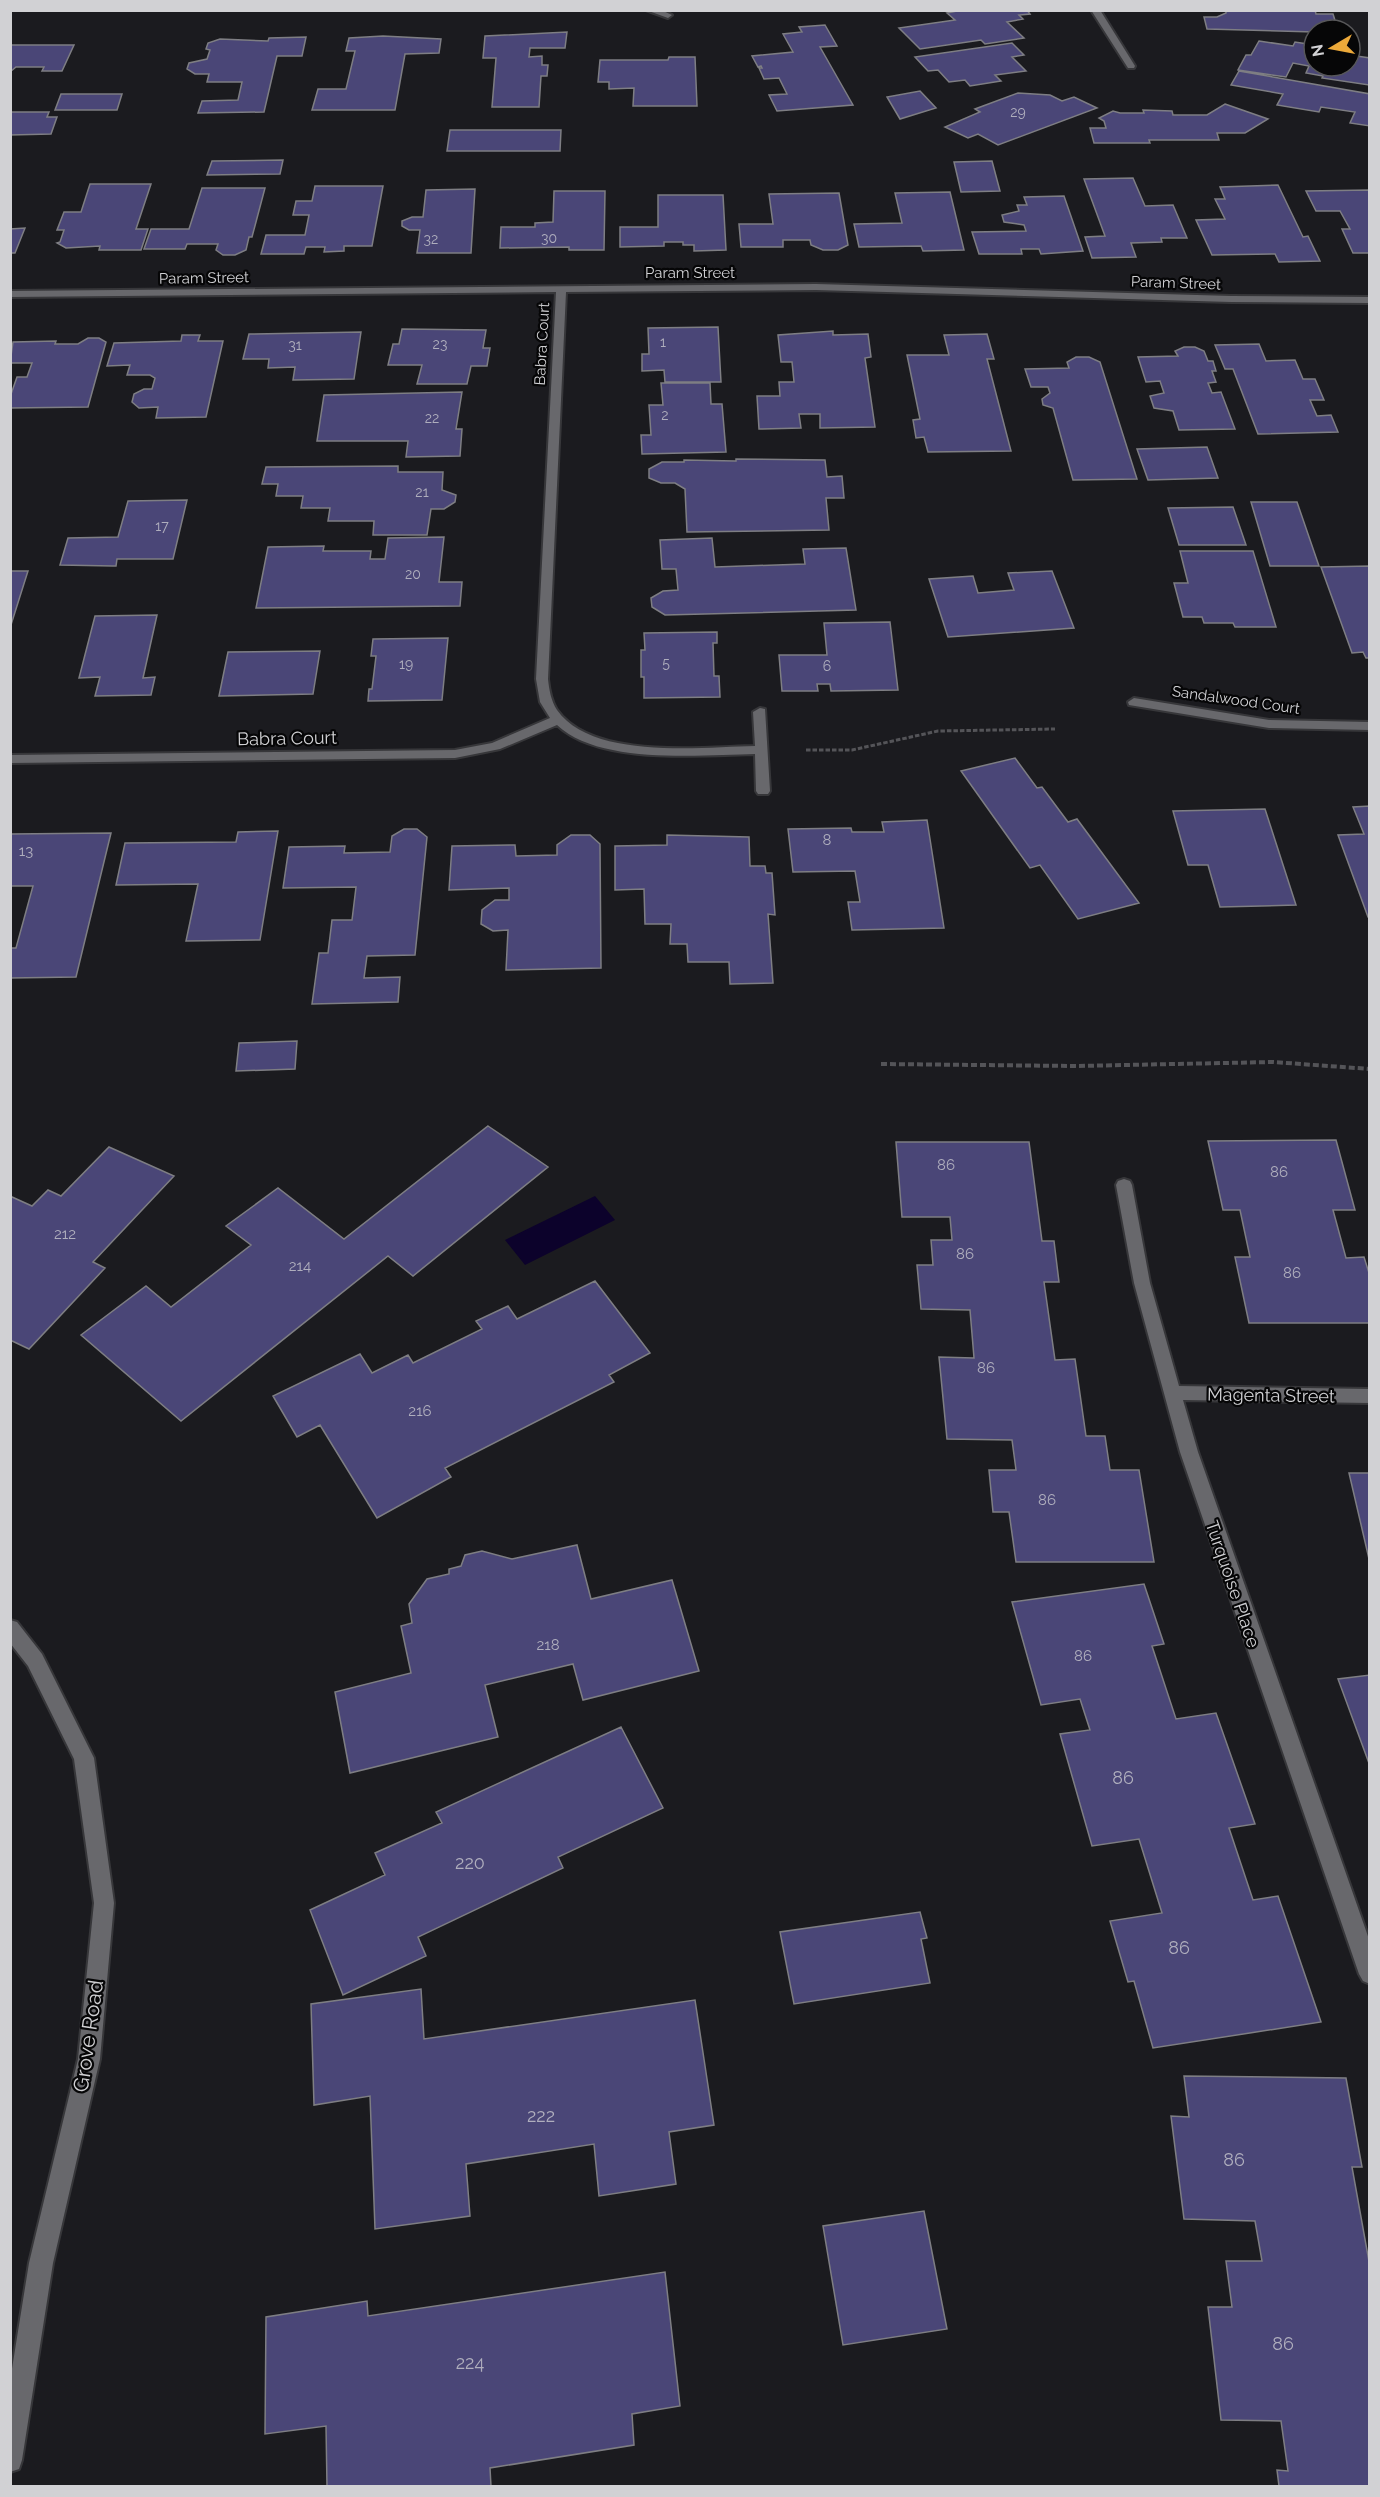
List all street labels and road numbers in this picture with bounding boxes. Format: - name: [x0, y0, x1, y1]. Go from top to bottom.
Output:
- street label: Param Street: [645, 264, 735, 282]
- street label: Param Street: [159, 268, 249, 288]
- street label: Param Street: [1131, 272, 1221, 294]
- street label: Babra Court: [531, 302, 553, 386]
- street label: Sandalwood Court: [1171, 682, 1301, 718]
- street label: Babra Court: [237, 727, 337, 749]
- street label: Magenta Street: [1207, 1383, 1335, 1407]
- street label: Turquoise Place: [1201, 1518, 1265, 1651]
- street label: Grove Road: [68, 1978, 108, 2094]

